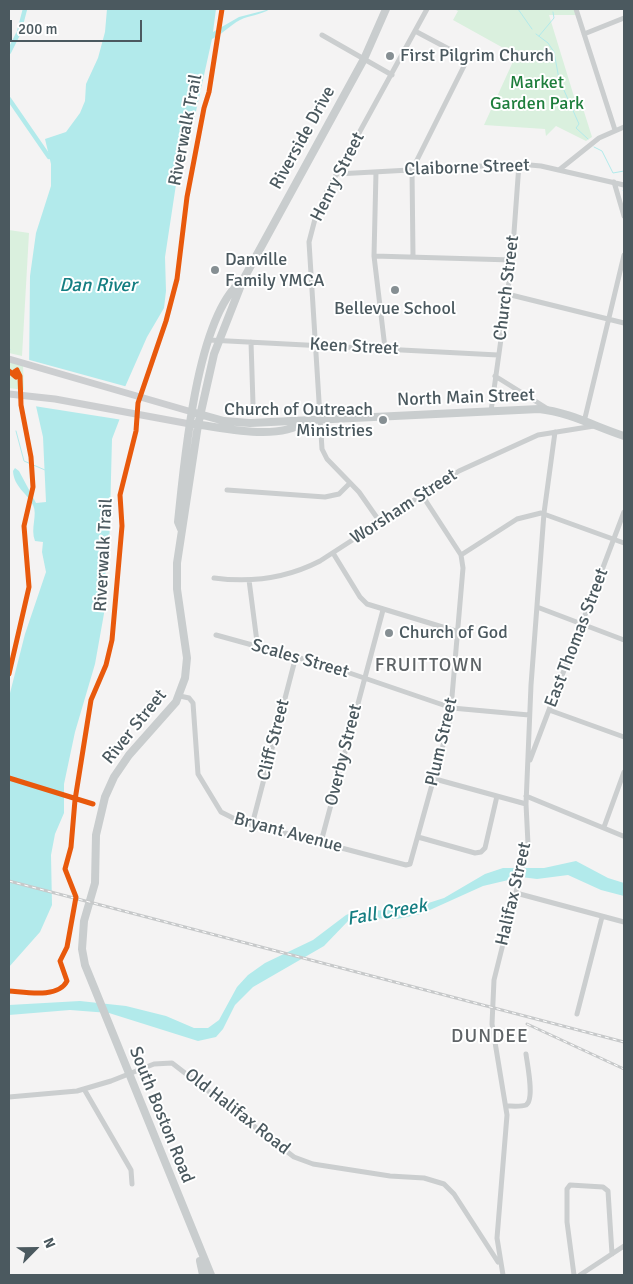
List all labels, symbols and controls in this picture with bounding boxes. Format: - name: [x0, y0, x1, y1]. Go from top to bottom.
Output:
- scale bar: [12, 10, 145, 42]
- text: 200 m: [18, 20, 58, 38]
- place label: First Pilgrim Church: [400, 45, 554, 67]
- marker: First Pilgrim Church: [384, 50, 396, 62]
- street label: Riverwalk Trail: [165, 72, 207, 188]
- park label: Market Garden Park: [490, 72, 584, 115]
- street label: Riverside Drive: [266, 83, 340, 193]
- street label: Henry Street: [306, 129, 370, 225]
- street label: Claiborne Street: [404, 155, 530, 181]
- street label: Church Street: [490, 234, 524, 342]
- place label: Danville Family YMCA: [225, 249, 325, 292]
- marker: Danville Family YMCA: [209, 264, 221, 276]
- water label: Dan River: [59, 275, 137, 297]
- marker: Bellevue School: [389, 284, 401, 296]
- place label: Bellevue School: [334, 298, 456, 320]
- street label: Keen Street: [309, 334, 399, 360]
- street label: North Main Street: [397, 385, 535, 411]
- place label: Church of Outreach Ministries: [224, 399, 373, 442]
- marker: Church of Outreach Ministries: [377, 414, 389, 426]
- street label: Worsham Street: [347, 465, 461, 549]
- street label: Riverwalk Trail: [90, 498, 118, 612]
- street label: East Thomas Street: [540, 565, 614, 711]
- place label: Church of God: [399, 622, 508, 644]
- marker: Church of God: [383, 627, 395, 639]
- street label: Scales Street: [249, 635, 351, 683]
- district label: FRUITTOWN: [374, 655, 484, 677]
- street label: River Street: [98, 685, 172, 769]
- street label: Plum Street: [421, 696, 463, 788]
- street label: Cliff Street: [253, 697, 295, 783]
- street label: Overby Street: [321, 702, 367, 808]
- street label: Bryant Avenue: [231, 808, 345, 858]
- street label: Halifax Street: [492, 840, 536, 948]
- water label: Fall Creek: [345, 895, 429, 931]
- district label: DUNDEE: [450, 1026, 530, 1048]
- street label: South Boston Road: [124, 1044, 198, 1186]
- street label: Old Halifax Road: [180, 1064, 294, 1160]
- north arrow: [10, 1224, 60, 1274]
- text: N: [40, 1235, 59, 1251]

